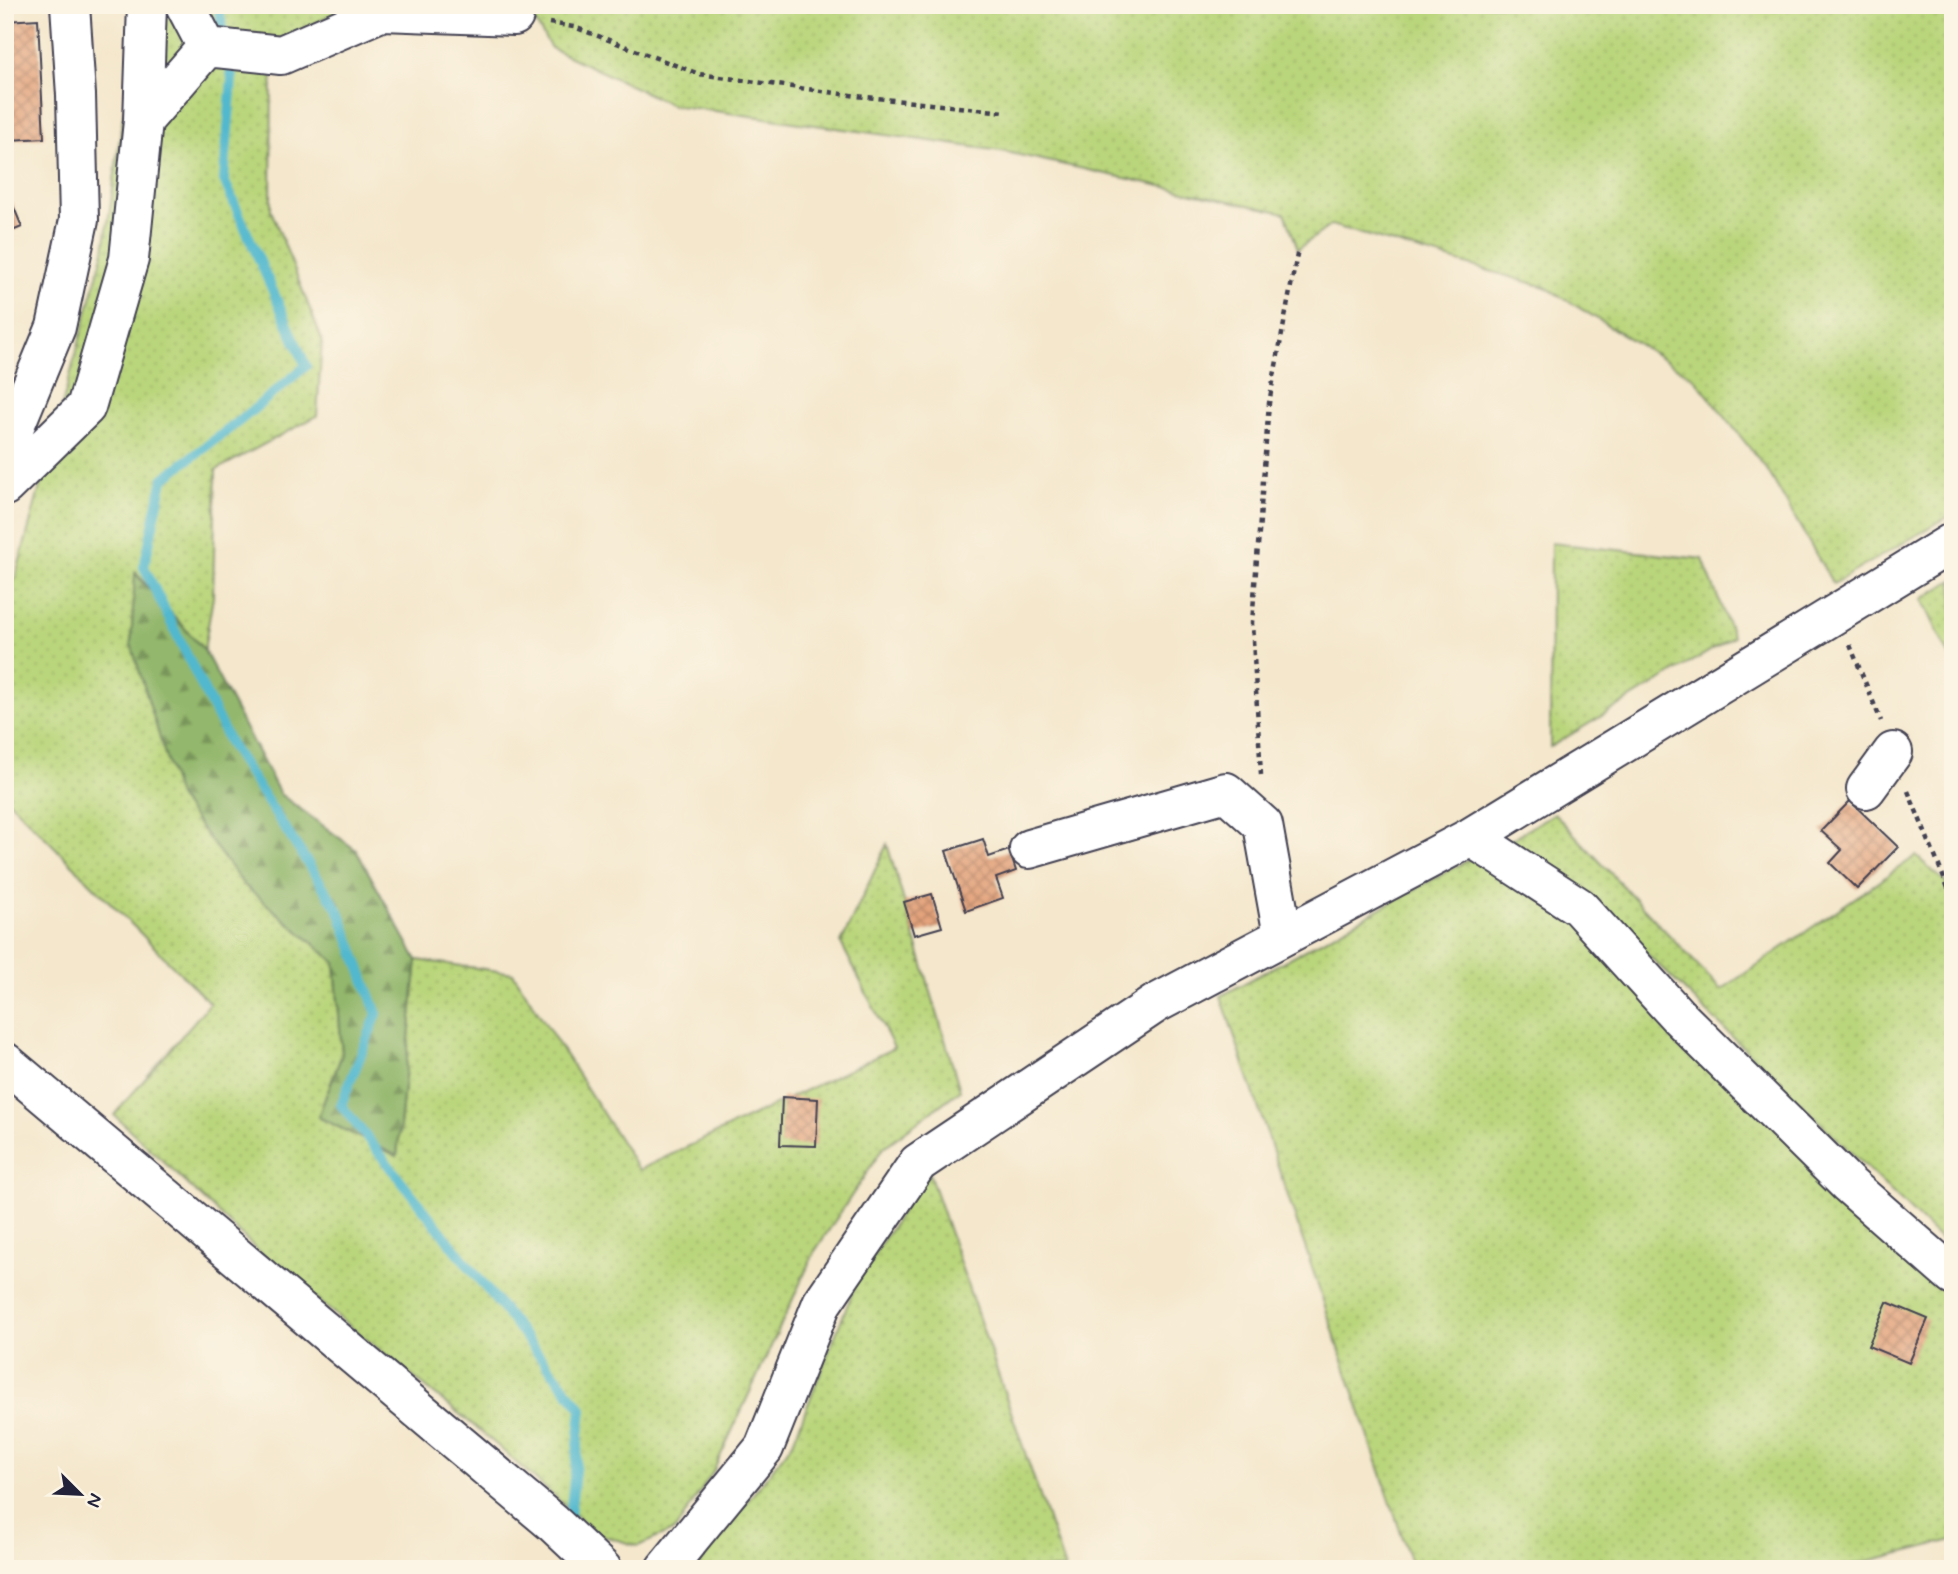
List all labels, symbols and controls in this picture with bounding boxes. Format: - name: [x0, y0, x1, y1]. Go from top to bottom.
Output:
- north arrow: [46, 1458, 116, 1528]
- text: N: [80, 1489, 108, 1511]

